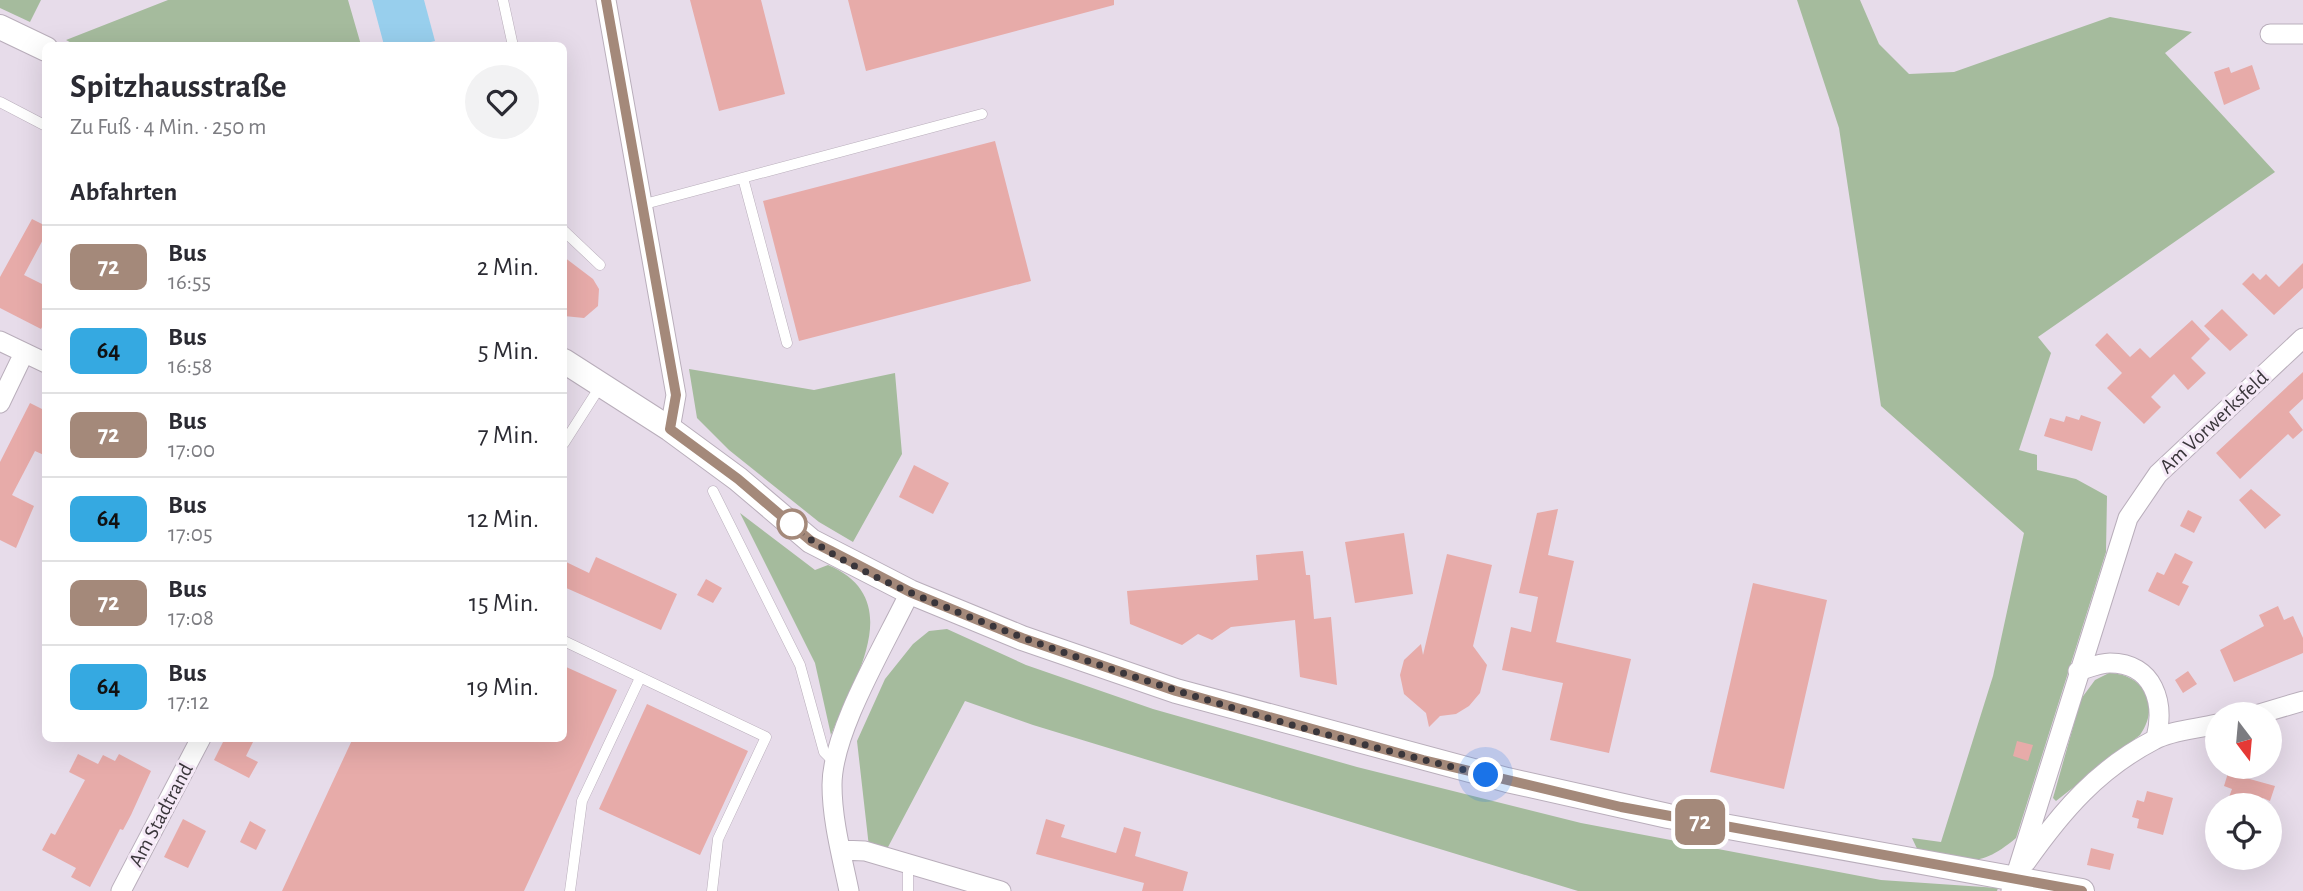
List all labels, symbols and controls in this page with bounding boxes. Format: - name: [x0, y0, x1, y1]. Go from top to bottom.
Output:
- button: heart: [465, 65, 539, 139]
- text: Spitzhausstraße: [70, 71, 287, 104]
- text: Zu Fuß · 4 Min. · 250 m: [70, 116, 267, 139]
- text: Abfahrten: [70, 179, 177, 205]
- text: Bus: [168, 240, 207, 266]
- text: 2 Min.: [477, 254, 539, 280]
- text: 72: [98, 255, 119, 279]
- text: 16:55: [168, 271, 211, 294]
- text: Bus: [168, 324, 207, 350]
- text: 5 Min.: [478, 338, 539, 364]
- text: 64: [97, 339, 120, 363]
- text: 16:58: [168, 355, 213, 378]
- street label: Am Vorwerksfeld: [2156, 367, 2272, 477]
- text: Bus: [168, 408, 207, 434]
- text: 7 Min.: [478, 422, 539, 448]
- text: 72: [98, 423, 119, 447]
- text: 17:00: [168, 439, 215, 462]
- text: Bus: [168, 492, 207, 518]
- text: 12 Min.: [468, 506, 539, 532]
- text: 64: [97, 507, 120, 531]
- unlabelled marker: [777, 509, 807, 539]
- text: 17:05: [168, 523, 213, 546]
- text: Bus: [168, 576, 207, 602]
- text: 15 Min.: [469, 590, 539, 616]
- text: 72: [98, 591, 119, 615]
- text: 17:08: [168, 607, 214, 630]
- text: Bus: [168, 660, 207, 686]
- text: 19 Min.: [467, 674, 539, 700]
- text: 64: [97, 675, 120, 699]
- text: 17:12: [168, 691, 209, 714]
- north arrow: [2205, 702, 2282, 779]
- map controls: [2205, 702, 2282, 870]
- your location: [1468, 757, 1503, 792]
- street label: Am Stadtrand: [125, 760, 197, 870]
- button: locate: [2205, 793, 2282, 870]
- line badge: 72: [1668, 799, 1732, 845]
- text: 72: [1689, 810, 1711, 834]

